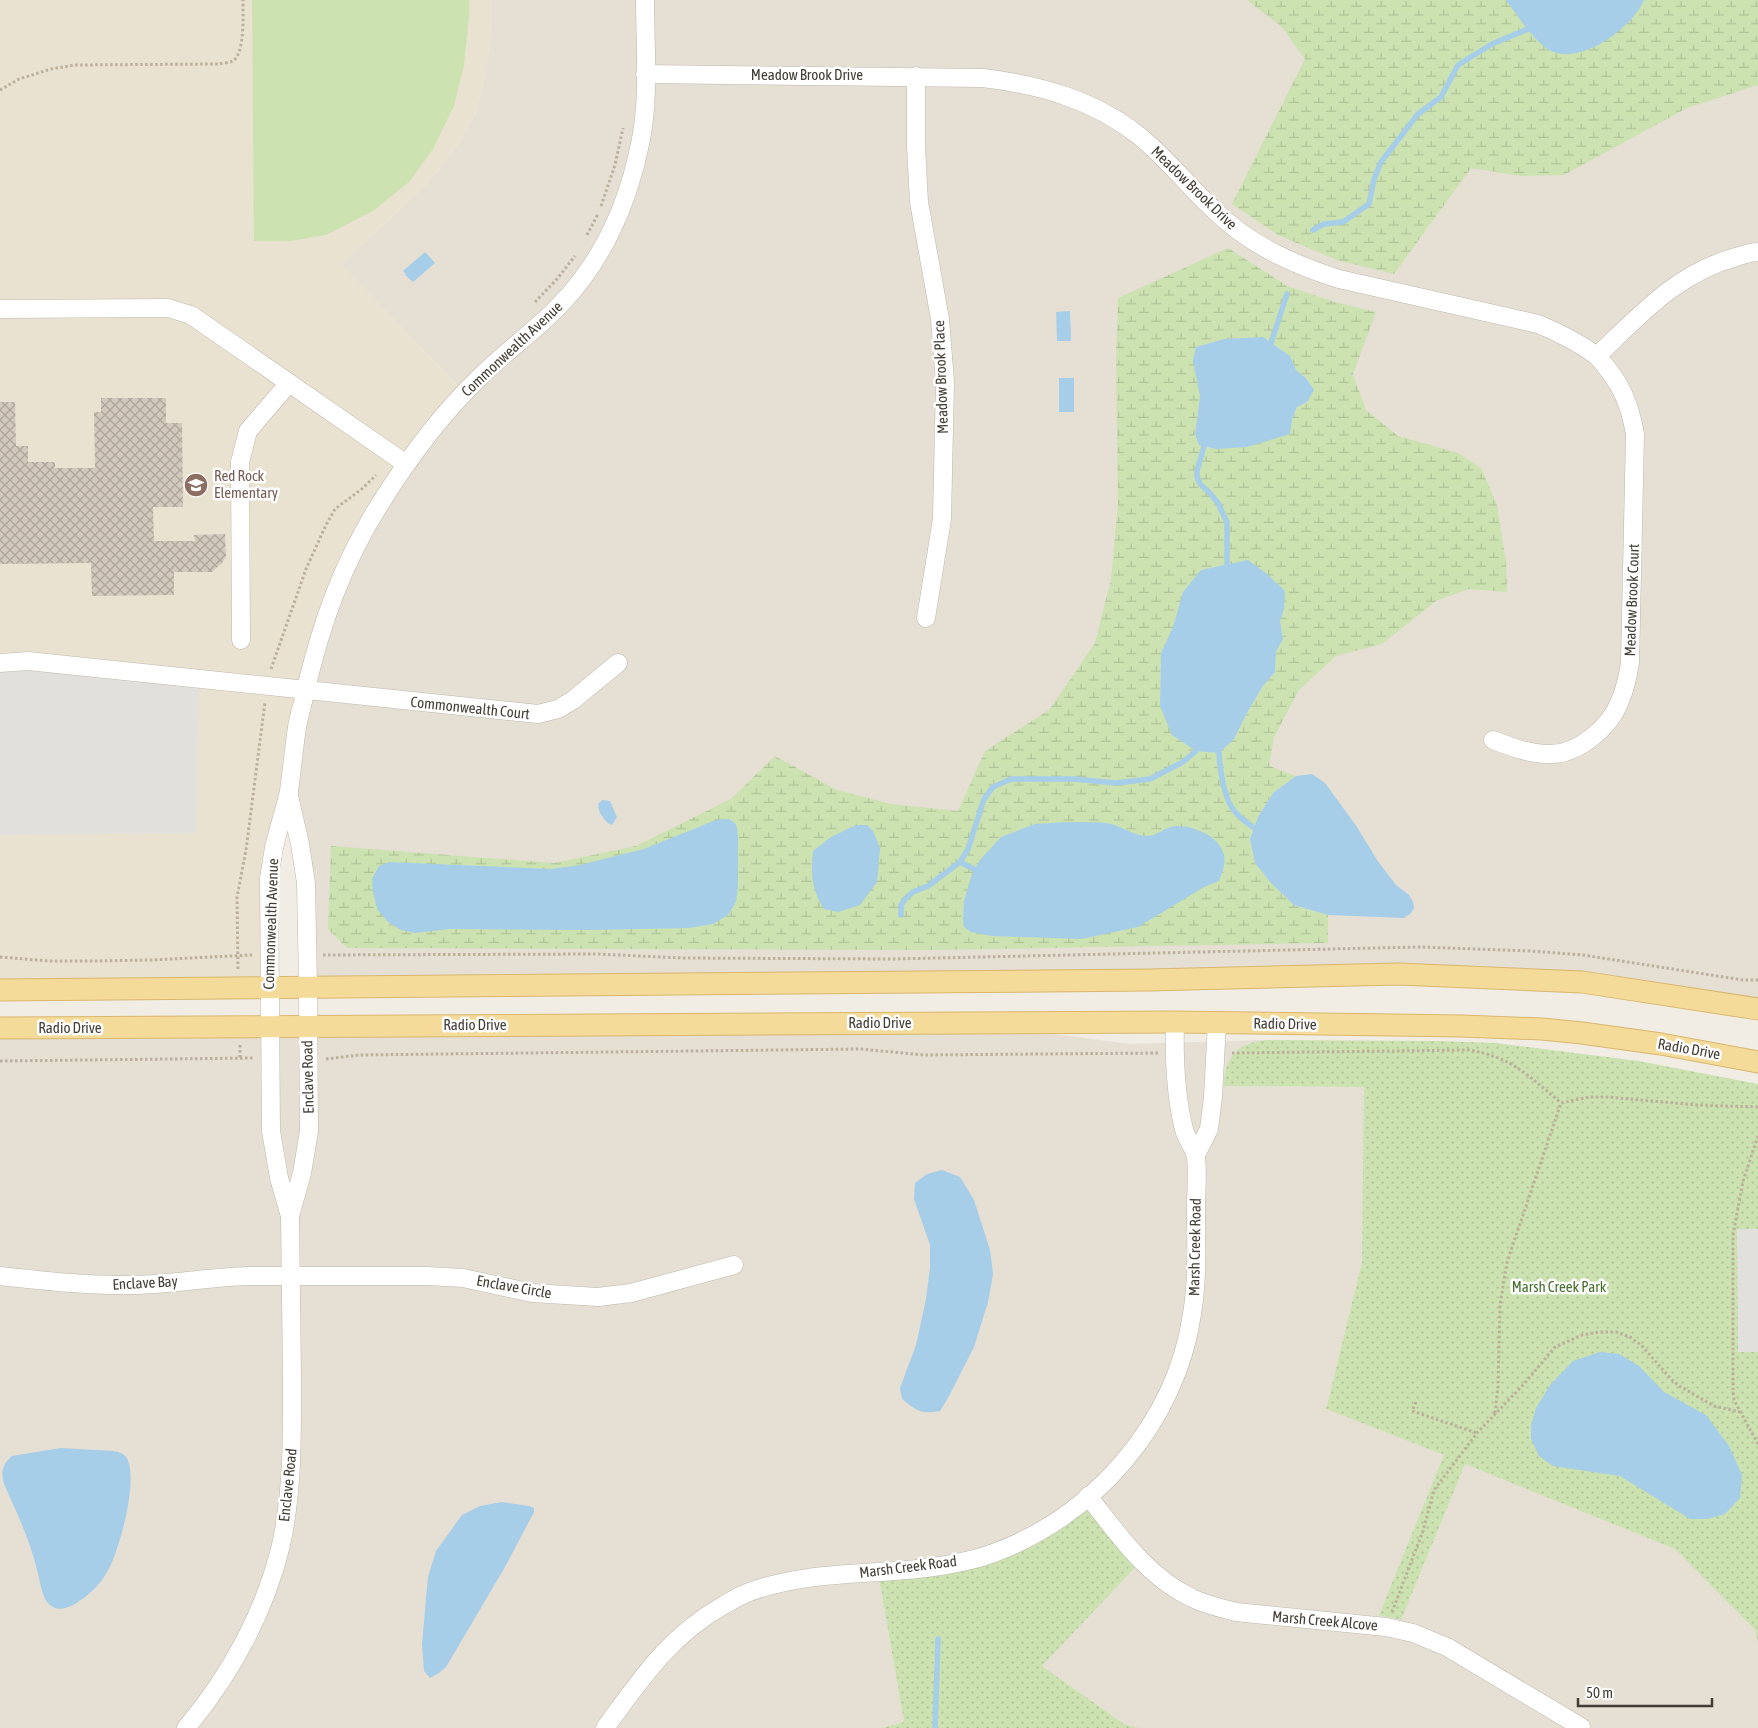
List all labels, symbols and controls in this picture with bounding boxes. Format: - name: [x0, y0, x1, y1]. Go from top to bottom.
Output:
- street label: Meadow Brook Drive: [751, 66, 863, 83]
- street label: Meadow Brook Drive: [1148, 143, 1241, 233]
- street label: Commonwealth Avenue: [458, 297, 566, 400]
- street label: Meadow Brook Place: [930, 320, 951, 434]
- place label: Red Rock Elementary: [214, 467, 278, 501]
- school or university icon: Red Rock Elementary: [183, 472, 209, 498]
- street label: Meadow Brook Court: [1621, 543, 1642, 657]
- street label: Commonwealth Court: [410, 693, 530, 722]
- street label: Commonwealth Avenue: [260, 858, 281, 990]
- street label: Radio Drive: [848, 1014, 912, 1031]
- street label: Radio Drive: [1253, 1014, 1317, 1033]
- street label: Radio Drive: [443, 1016, 507, 1033]
- street label: Radio Drive: [38, 1019, 102, 1036]
- street label: Radio Drive: [1656, 1035, 1722, 1062]
- street label: Enclave Road: [298, 1040, 317, 1114]
- street label: Marsh Creek Road: [1185, 1198, 1204, 1296]
- street label: Enclave Bay: [112, 1272, 178, 1293]
- street label: Enclave Circle: [475, 1272, 553, 1301]
- park label: Marsh Creek Park: [1512, 1278, 1607, 1295]
- street label: Enclave Road: [275, 1447, 300, 1522]
- street label: Marsh Creek Road: [858, 1552, 958, 1581]
- street label: Marsh Creek Alcove: [1272, 1607, 1379, 1634]
- scale bar: [1578, 1676, 1712, 1708]
- text: 50 m: [1586, 1684, 1613, 1701]

